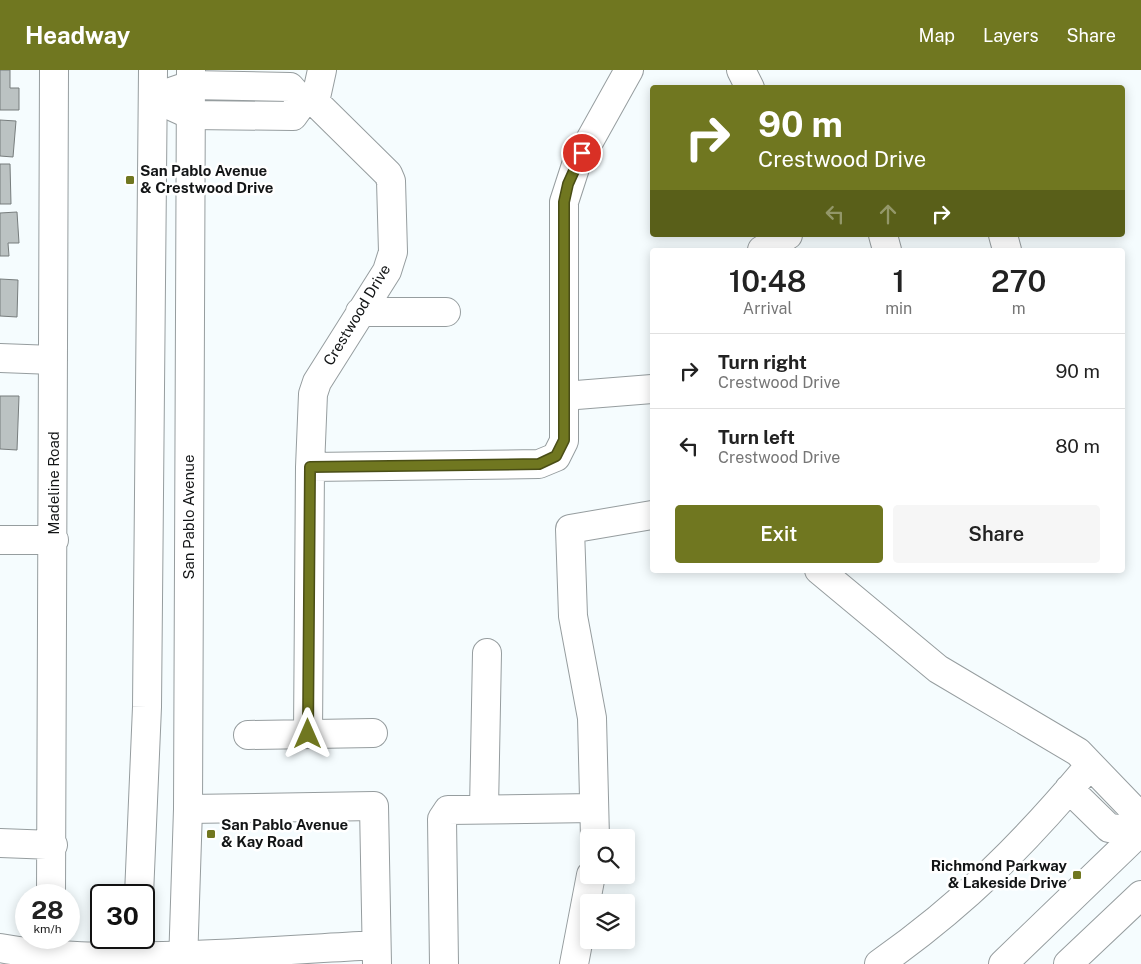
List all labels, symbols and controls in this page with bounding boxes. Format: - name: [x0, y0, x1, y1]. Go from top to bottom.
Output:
- text: Headway: [25, 21, 130, 49]
- text: Map: [919, 25, 955, 46]
- text: Layers: [983, 25, 1039, 46]
- text: Share: [1067, 25, 1116, 46]
- text: 90 m: [758, 104, 843, 145]
- icon: right: [675, 105, 740, 170]
- pin: [561, 132, 603, 174]
- icon: arrive: [568, 139, 596, 167]
- text: Crestwood Drive: [758, 146, 926, 172]
- place label: San Pablo Avenue & Crestwood Drive: [140, 162, 273, 196]
- marker: San Pablo Avenue & Crestwood Drive: [124, 174, 136, 186]
- icon: left: [821, 200, 849, 228]
- icon: ahead: [874, 200, 902, 228]
- icon: right: [927, 200, 955, 228]
- street label: Crestwood Drive: [320, 261, 393, 368]
- text: 10:48: [729, 263, 807, 299]
- text: 1: [892, 263, 905, 299]
- text: 270: [991, 263, 1046, 299]
- text: Arrival: [743, 299, 792, 318]
- text: min: [885, 299, 912, 318]
- text: m: [1012, 299, 1026, 318]
- text: Turn right: [718, 351, 807, 373]
- icon: right: [675, 357, 703, 385]
- text: 90 m: [1056, 360, 1100, 382]
- text: Crestwood Drive: [718, 373, 840, 392]
- text: Turn left: [718, 426, 795, 448]
- street label: Madeline Road: [45, 431, 62, 535]
- icon: left: [675, 432, 703, 460]
- text: 80 m: [1055, 435, 1100, 457]
- text: Crestwood Drive: [718, 448, 840, 467]
- street label: San Pablo Avenue: [180, 455, 197, 579]
- button: Exit: [675, 505, 883, 563]
- button: Share: [893, 505, 1100, 563]
- position arrow: [281, 707, 333, 759]
- place label: San Pablo Avenue & Kay Road: [221, 816, 348, 850]
- marker: San Pablo Avenue & Kay Road: [205, 828, 217, 840]
- map controls: [580, 829, 635, 949]
- button: search: [580, 829, 635, 884]
- place label: Richmond Parkway & Lakeside Drive: [931, 857, 1068, 891]
- marker: Richmond Parkway & Lakeside Drive: [1071, 869, 1083, 881]
- speed limit sign: 30: [90, 884, 155, 949]
- button: layers: [580, 894, 635, 949]
- text: 28: [31, 895, 64, 925]
- text: km/h: [33, 922, 62, 936]

